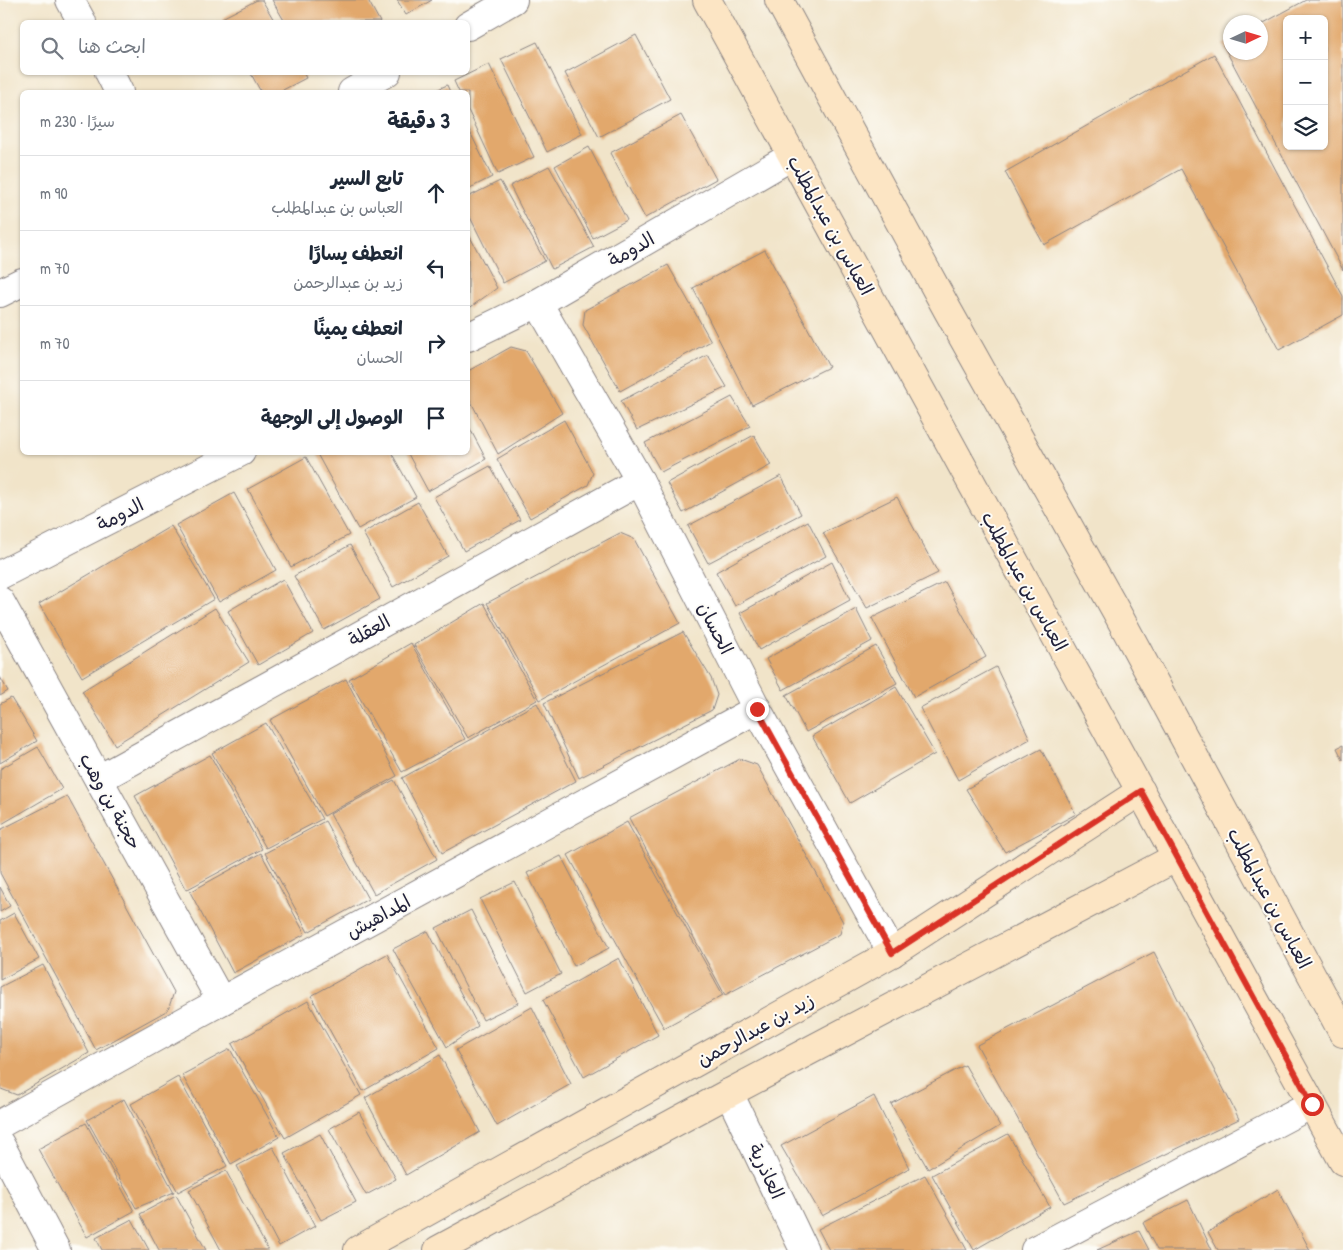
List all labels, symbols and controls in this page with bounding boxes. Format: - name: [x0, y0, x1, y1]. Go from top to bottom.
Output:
- north arrow: [1223, 15, 1268, 60]
- map controls: [1283, 15, 1328, 150]
- button: +: [1283, 15, 1328, 60]
- search box: [20, 20, 470, 75]
- text: ابحث هنا: [78, 33, 146, 59]
- icon: search: [38, 34, 66, 62]
- button: −: [1283, 60, 1328, 105]
- button: layers: [1283, 105, 1328, 150]
- text: 3 دقيقة: [387, 106, 450, 135]
- text: سيرًا · 230 m: [40, 110, 115, 132]
- street label: العباس بن عبدالمطلب: [782, 150, 880, 300]
- text: تابع السير: [331, 165, 403, 191]
- icon: ahead: [422, 179, 450, 207]
- text: 90 m: [40, 182, 68, 204]
- text: العباس بن عبدالمطلب: [271, 196, 403, 218]
- street label: الدومة: [603, 225, 659, 273]
- text: انعطف يسارًا: [309, 240, 403, 266]
- icon: left: [422, 254, 450, 282]
- text: 70 m: [40, 257, 70, 279]
- text: زيد بن عبدالرحمن: [293, 271, 403, 293]
- text: انعطف يمينًا: [314, 315, 403, 341]
- icon: right: [422, 329, 450, 357]
- text: 70 m: [40, 332, 70, 354]
- text: الحسان: [356, 346, 403, 368]
- text: الوصول إلى الوجهة: [261, 404, 403, 430]
- icon: arrive: [422, 404, 450, 432]
- street label: الدومة: [92, 491, 148, 537]
- street label: العباس بن عبدالمطلب: [976, 506, 1074, 656]
- street label: الحسان: [692, 597, 740, 659]
- street label: العقلة: [343, 608, 395, 652]
- route end: [746, 698, 769, 721]
- street label: حجنة بن وهب: [74, 748, 148, 854]
- street label: العباس بن عبدالمطلب: [1222, 823, 1318, 973]
- street label: المداهيش: [341, 888, 415, 944]
- street label: زيد بن عبدالرحمن: [692, 986, 818, 1072]
- route start: [1301, 1093, 1324, 1116]
- street label: العاذرية: [743, 1139, 791, 1203]

